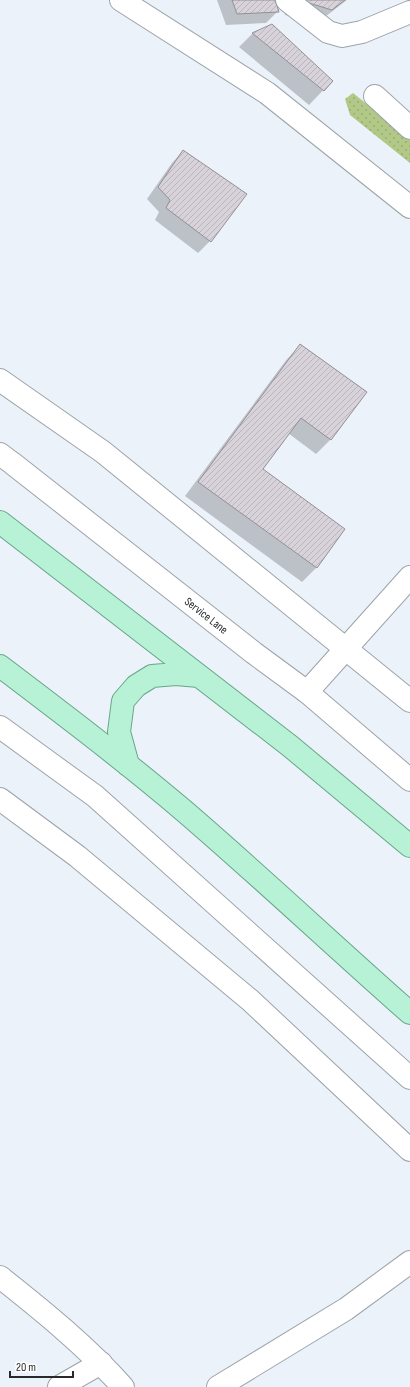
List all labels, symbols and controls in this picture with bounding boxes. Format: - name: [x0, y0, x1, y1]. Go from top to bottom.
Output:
- street label: Service Lane: [181, 594, 231, 638]
- scale bar: [10, 1353, 73, 1379]
- text: 20 m: [16, 1360, 36, 1375]

